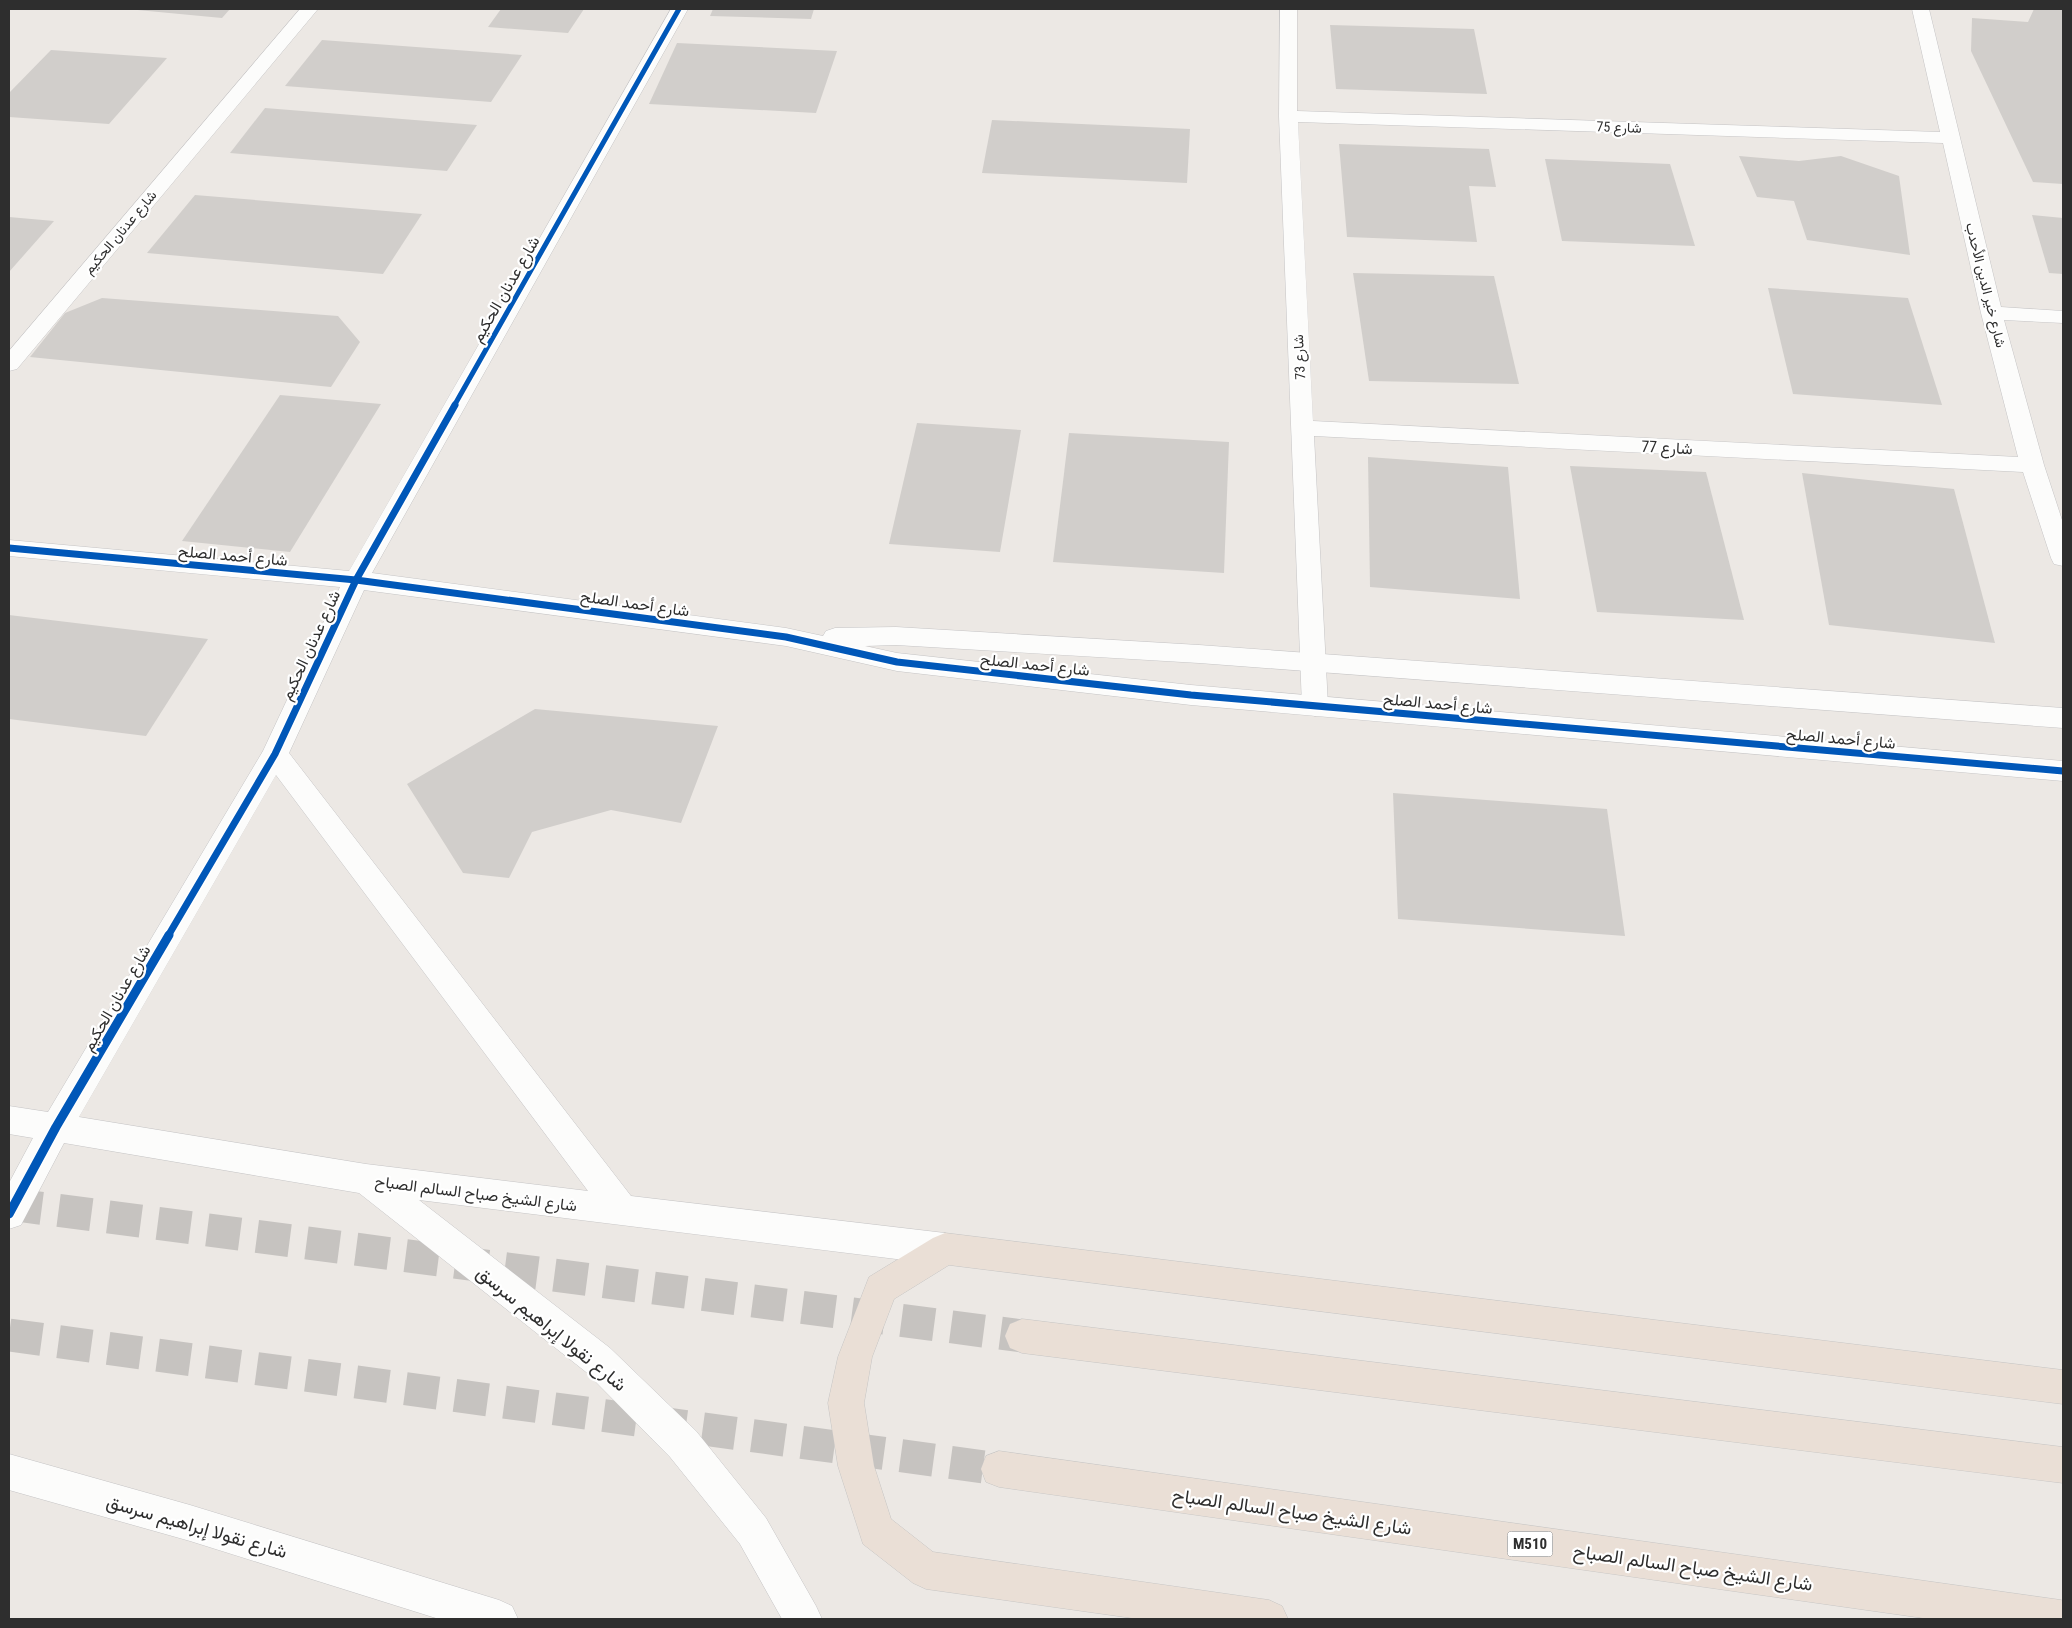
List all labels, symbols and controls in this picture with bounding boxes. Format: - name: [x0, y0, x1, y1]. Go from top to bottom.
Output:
- street label: شارع 75: [1596, 118, 1642, 139]
- street label: شارع عدنان الحكيم: [80, 187, 162, 279]
- street label: شارع خير الدين الأحدب: [1960, 221, 2009, 350]
- street label: شارع عدنان الحكيم: [467, 233, 545, 347]
- street label: شارع 73: [1290, 334, 1311, 380]
- street label: شارع 77: [1641, 437, 1693, 460]
- street label: شارع أحمد الصلح: [177, 541, 288, 572]
- street label: شارع أحمد الصلح: [579, 586, 691, 623]
- street label: شارع عدنان الحكيم: [277, 587, 346, 704]
- street label: شارع أحمد الصلح: [979, 649, 1091, 682]
- street label: شارع أحمد الصلح: [1382, 689, 1493, 720]
- street label: شارع أحمد الصلح: [1785, 724, 1896, 755]
- street label: شارع عدنان الحكيم: [78, 942, 156, 1056]
- street label: شارع الشيخ صباح السالم الصباح: [374, 1172, 578, 1217]
- street label: شارع نقولا إبراهيم سرسق: [471, 1261, 632, 1397]
- street label: شارع الشيخ صباح السالم الصباح: [1170, 1483, 1413, 1542]
- street label: شارع نقولا إبراهيم سرسق: [104, 1490, 290, 1564]
- road number: M510: [1508, 1532, 1552, 1556]
- street label: شارع الشيخ صباح السالم الصباح: [1571, 1539, 1814, 1598]

